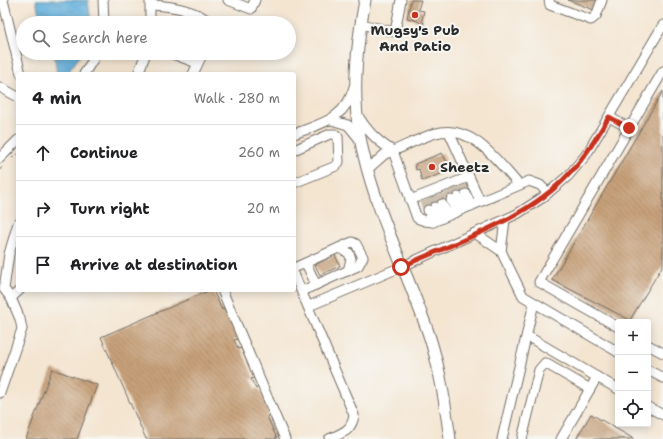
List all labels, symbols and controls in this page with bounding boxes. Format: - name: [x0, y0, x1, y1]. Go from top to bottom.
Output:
- marker: Mugsy's Pub And Patio: [410, 10, 420, 20]
- search box: [16, 16, 296, 60]
- place label: Mugsy's Pub And Patio: [370, 21, 460, 55]
- icon: search: [30, 27, 52, 49]
- text: Search here: [62, 28, 148, 48]
- text: 4 min: [32, 87, 82, 109]
- text: Walk · 280 m: [194, 90, 280, 107]
- route end: [620, 119, 638, 137]
- icon: ahead: [32, 142, 54, 164]
- text: Continue: [70, 143, 138, 163]
- text: 260 m: [238, 144, 280, 161]
- place label: Sheetz: [440, 158, 490, 176]
- marker: Sheetz: [427, 162, 437, 172]
- icon: right: [32, 198, 54, 220]
- text: Turn right: [70, 199, 150, 219]
- text: 20 m: [247, 200, 280, 217]
- icon: arrive: [32, 254, 54, 276]
- text: Arrive at destination: [70, 255, 238, 275]
- route start: [392, 258, 410, 276]
- map controls: [615, 319, 651, 427]
- button: +: [615, 319, 651, 355]
- button: −: [615, 355, 651, 391]
- button: locate: [615, 391, 651, 427]

